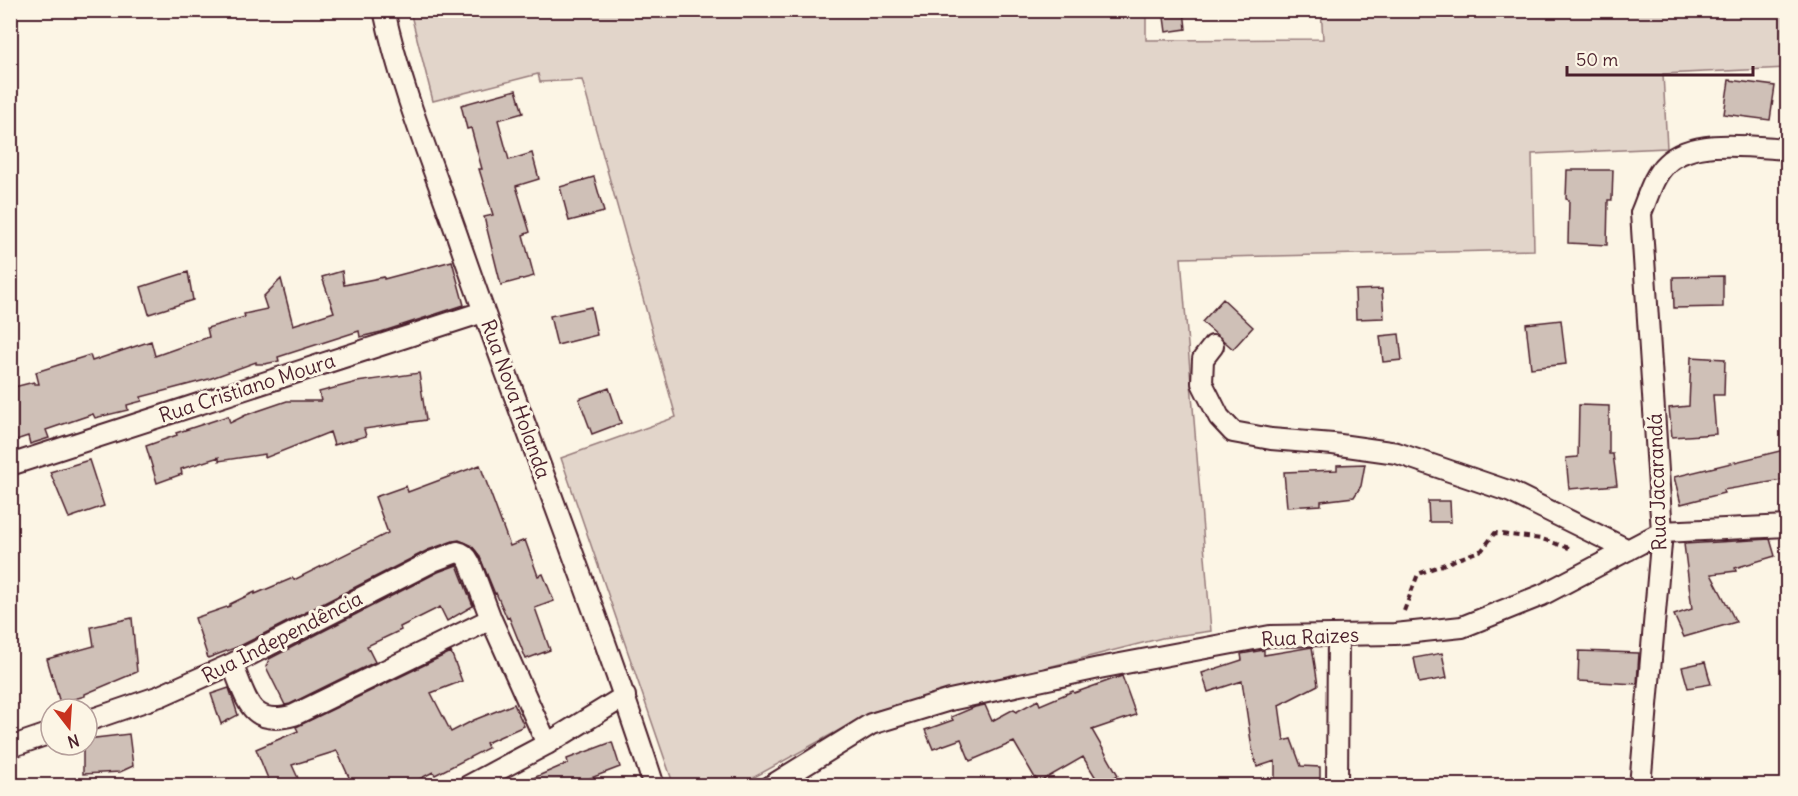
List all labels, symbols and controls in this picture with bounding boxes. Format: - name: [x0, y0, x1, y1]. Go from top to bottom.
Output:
- scale bar: [1567, 39, 1753, 77]
- text: 50 m: [1576, 48, 1618, 71]
- street label: Rua Nova Holanda: [476, 316, 557, 482]
- street label: Rua Cristiano Moura: [156, 347, 338, 428]
- street label: Rua Jacarandá: [1642, 413, 1671, 551]
- street label: Rua Independência: [197, 585, 366, 688]
- street label: Rua Raizes: [1260, 621, 1360, 652]
- north arrow: [39, 697, 99, 757]
- text: N: [65, 730, 82, 753]

